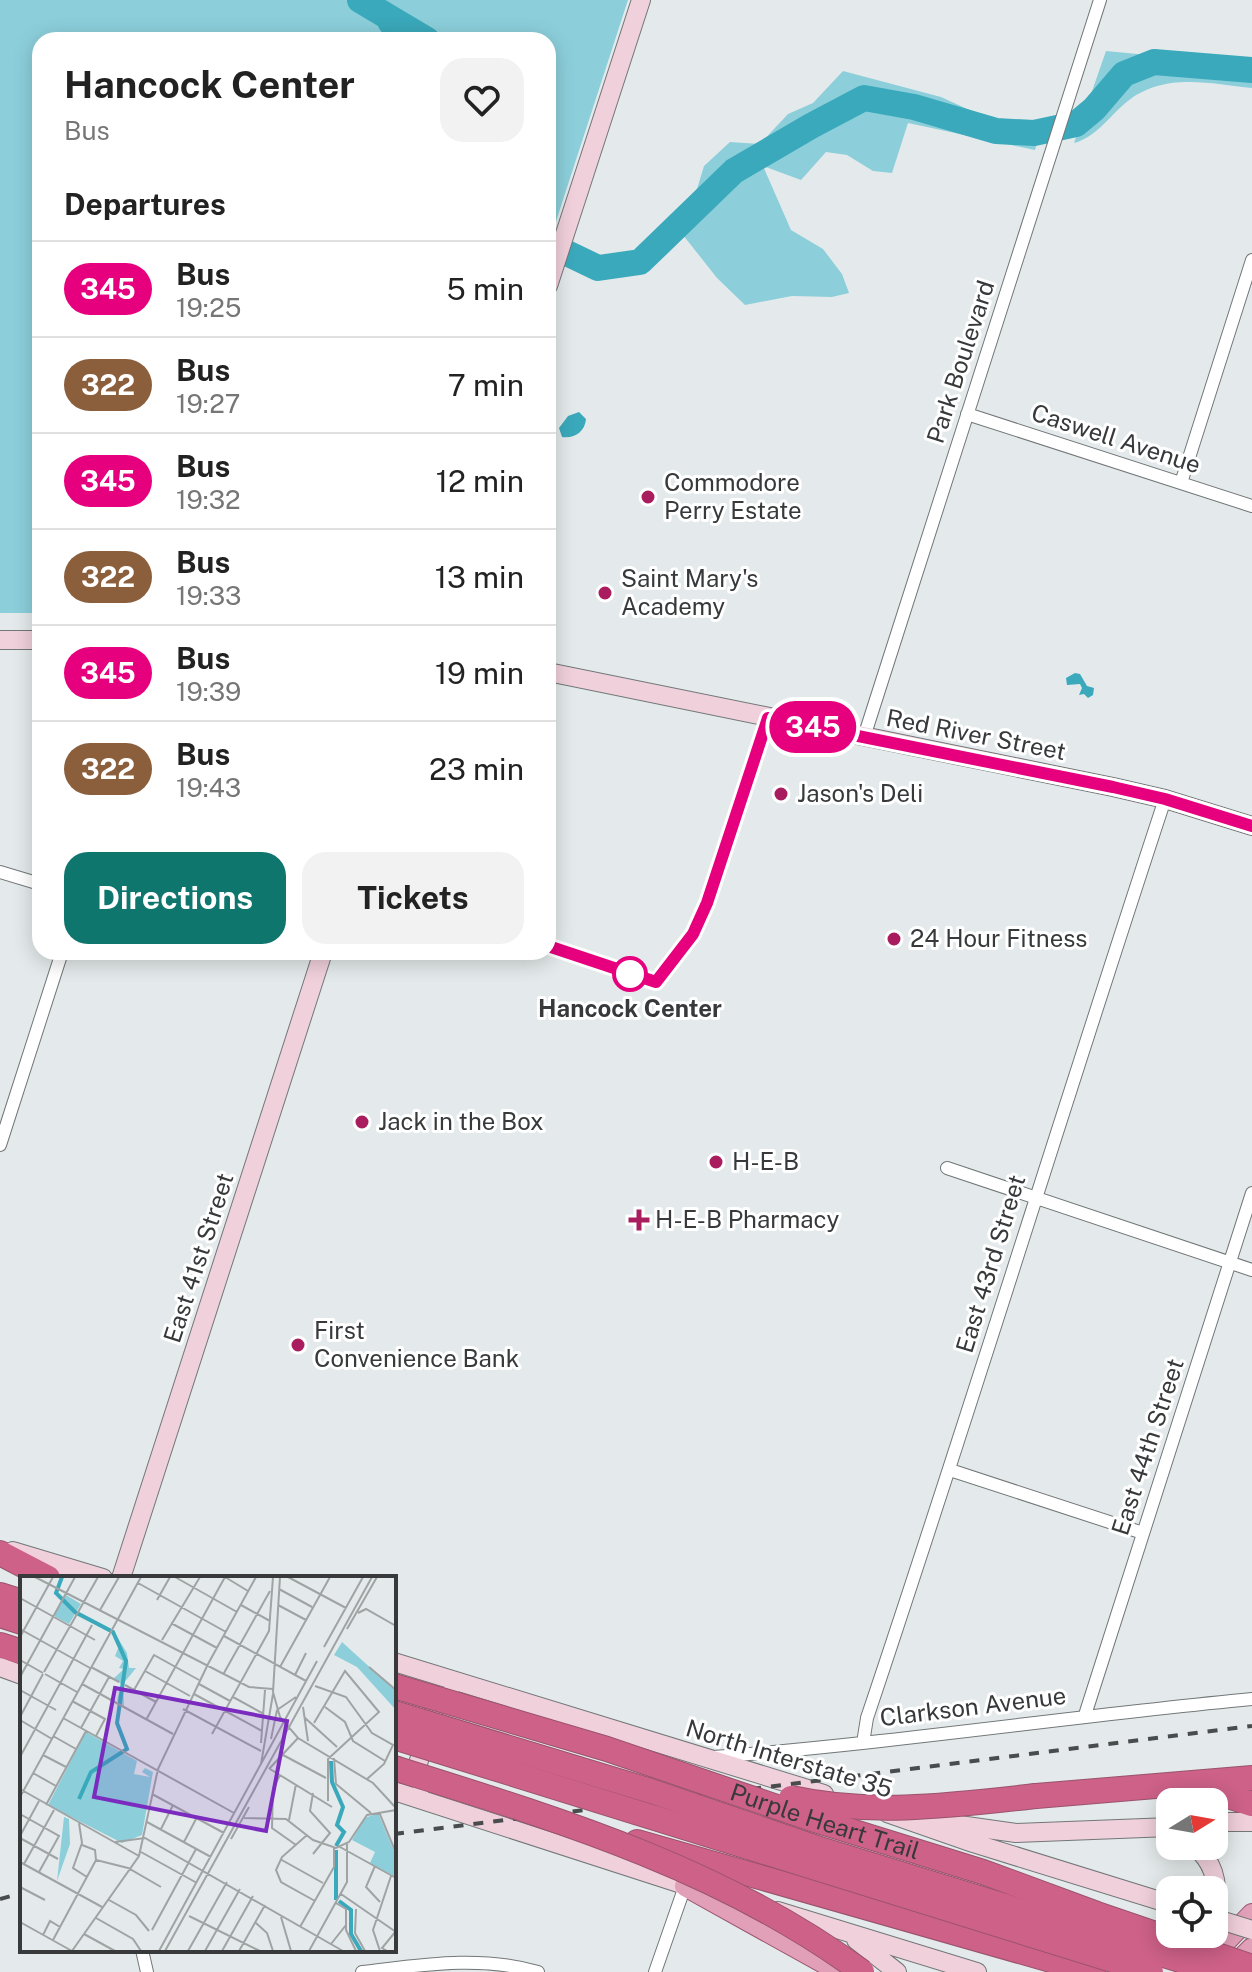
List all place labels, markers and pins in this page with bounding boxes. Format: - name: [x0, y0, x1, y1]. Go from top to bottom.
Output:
- place label: Commodore Perry Estate: [664, 468, 802, 524]
- marker: Commodore Perry Estate: [639, 488, 657, 506]
- place label: Saint Mary's Academy: [621, 564, 758, 620]
- marker: Saint Mary's Academy: [596, 584, 614, 602]
- place label: Jason's Deli: [797, 779, 923, 807]
- marker: Jason's Deli: [772, 785, 790, 803]
- place label: 24 Hour Fitness: [910, 924, 1087, 952]
- marker: 24 Hour Fitness: [885, 930, 903, 948]
- marker: Hancock Center: [613, 957, 647, 991]
- place label: Hancock Center: [538, 994, 722, 1022]
- place label: Jack in the Box: [378, 1107, 543, 1135]
- marker: Jack in the Box: [353, 1113, 371, 1131]
- place label: H-E-B: [732, 1147, 799, 1175]
- marker: H-E-B: [707, 1153, 725, 1171]
- place label: H-E-B Pharmacy: [655, 1205, 839, 1233]
- marker: H-E-B Pharmacy: [630, 1211, 648, 1229]
- place label: First Convenience Bank: [314, 1316, 519, 1372]
- marker: First Convenience Bank: [289, 1336, 307, 1354]

